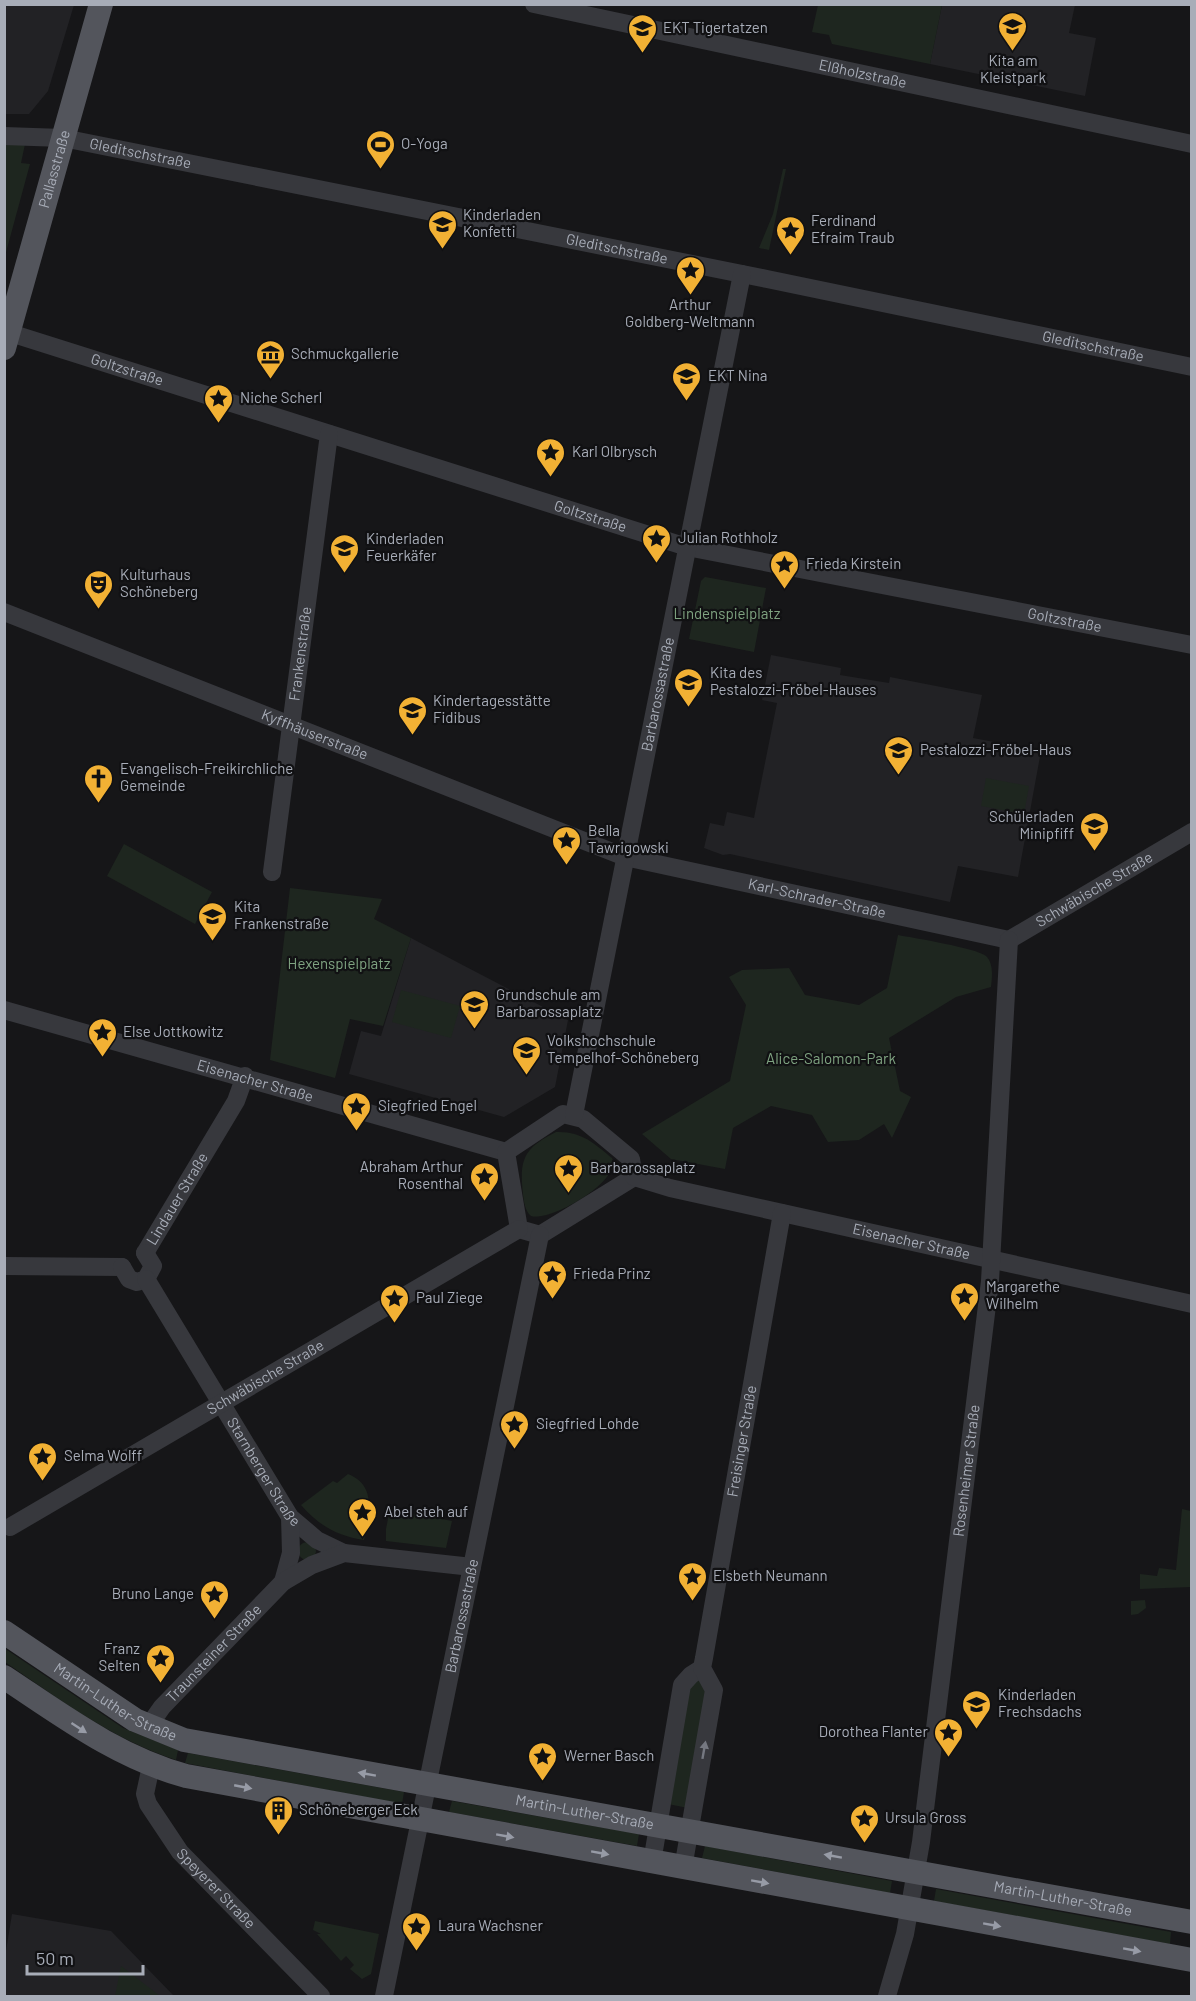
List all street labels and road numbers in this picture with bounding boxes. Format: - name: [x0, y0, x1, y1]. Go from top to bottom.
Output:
- street label: Elßholzstraße: [817, 55, 908, 91]
- street label: Pallasstraße: [34, 128, 73, 210]
- street label: Gleditschstraße: [88, 134, 193, 172]
- street label: Gleditschstraße: [565, 229, 670, 267]
- street label: Gleditschstraße: [1041, 326, 1146, 365]
- street label: Goltzstraße: [89, 349, 166, 389]
- street label: Goltzstraße: [552, 496, 629, 535]
- street label: Goltzstraße: [1026, 603, 1103, 635]
- street label: Frankenstraße: [284, 605, 314, 702]
- street label: Barbarossastraße: [637, 635, 677, 753]
- street label: Kyffhäuserstraße: [259, 705, 371, 763]
- street label: Schwäbische Straße: [1032, 847, 1155, 930]
- street label: Karl-Schrader-Straße: [747, 874, 888, 921]
- street label: Eisenacher Straße: [195, 1055, 316, 1105]
- street label: Lindauer Straße: [142, 1149, 211, 1248]
- street label: Eisenacher Straße: [851, 1219, 972, 1262]
- street label: Schwäbische Straße: [203, 1335, 327, 1418]
- street label: Freisinger Straße: [722, 1384, 760, 1498]
- street label: Rosenheimer Straße: [949, 1404, 983, 1538]
- street label: Starnberger Straße: [224, 1414, 304, 1530]
- street label: Barbarossastraße: [440, 1557, 481, 1674]
- street label: Traunsteiner Straße: [162, 1600, 265, 1705]
- street label: Martin-Luther-Straße: [51, 1658, 180, 1744]
- street label: Martin-Luther-Straße: [514, 1790, 656, 1833]
- street label: Speyerer Straße: [173, 1844, 260, 1932]
- street label: Martin-Luther-Straße: [993, 1876, 1134, 1919]

